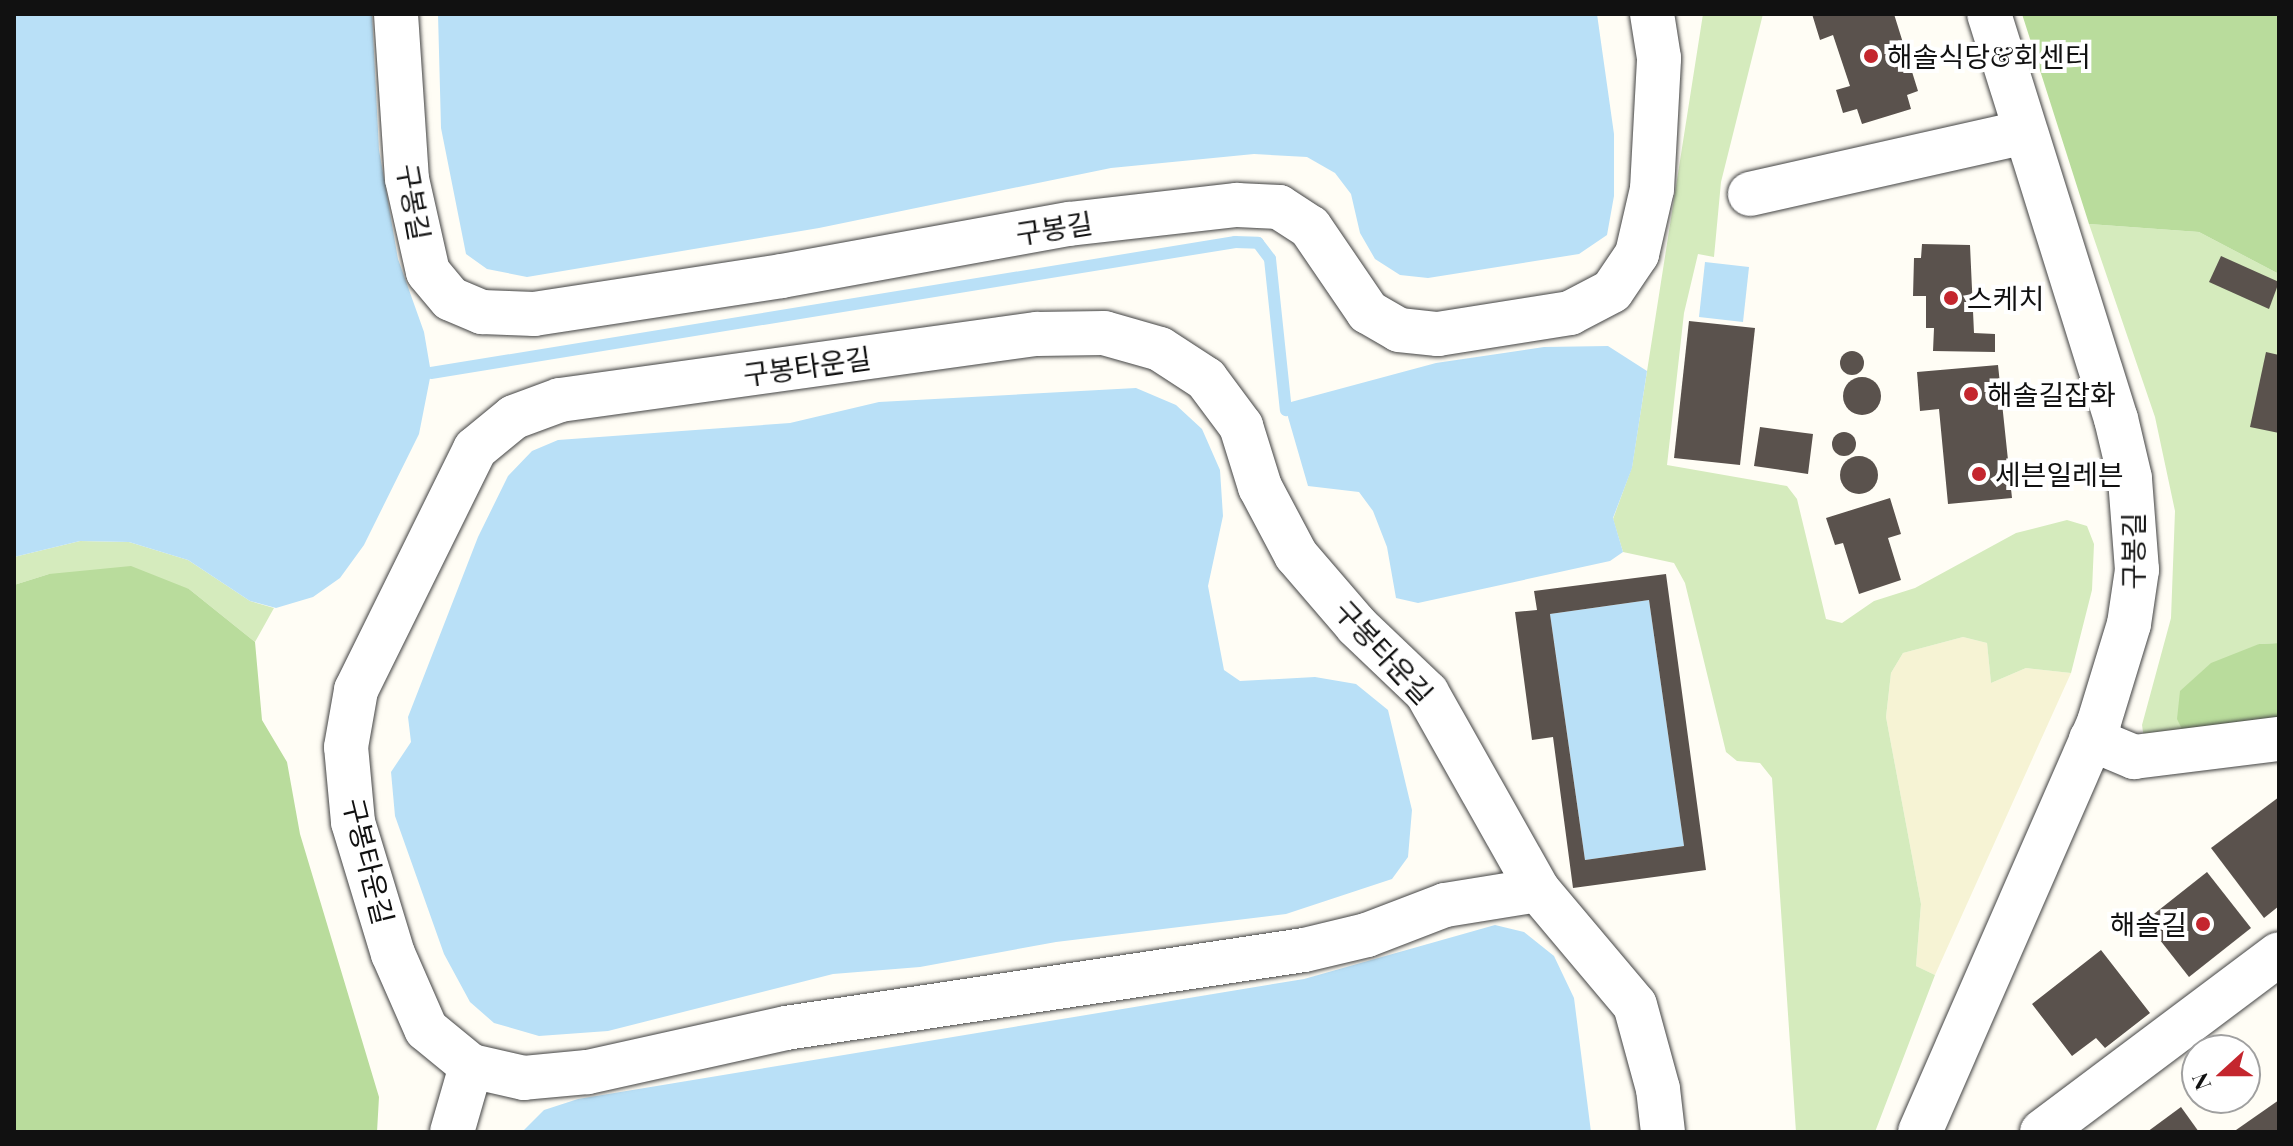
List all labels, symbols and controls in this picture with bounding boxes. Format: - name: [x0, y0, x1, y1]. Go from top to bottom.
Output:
- place label: 해솔식당&회센터: [1887, 39, 2091, 73]
- marker: 해솔식당&회센터: [1862, 47, 1880, 65]
- street label: 구봉길: [391, 161, 437, 243]
- street label: 구봉길: [1013, 205, 1095, 251]
- place label: 스케치: [1967, 281, 2044, 315]
- marker: 스케치: [1942, 289, 1960, 307]
- street label: 구봉타운길: [741, 340, 873, 392]
- place label: 해솔길잡화: [1987, 377, 2116, 411]
- marker: 해솔길잡화: [1962, 385, 1980, 403]
- place label: 세븐일레븐: [1995, 457, 2124, 491]
- marker: 세븐일레븐: [1970, 465, 1988, 483]
- street label: 구봉길: [2116, 512, 2150, 590]
- street label: 구봉타운길: [1328, 593, 1440, 711]
- street label: 구봉타운길: [337, 794, 401, 928]
- place label: 해솔길: [2110, 907, 2187, 941]
- marker: 해솔길: [2194, 915, 2212, 933]
- north arrow: [2181, 1034, 2261, 1114]
- text: N: [2184, 1069, 2217, 1095]

